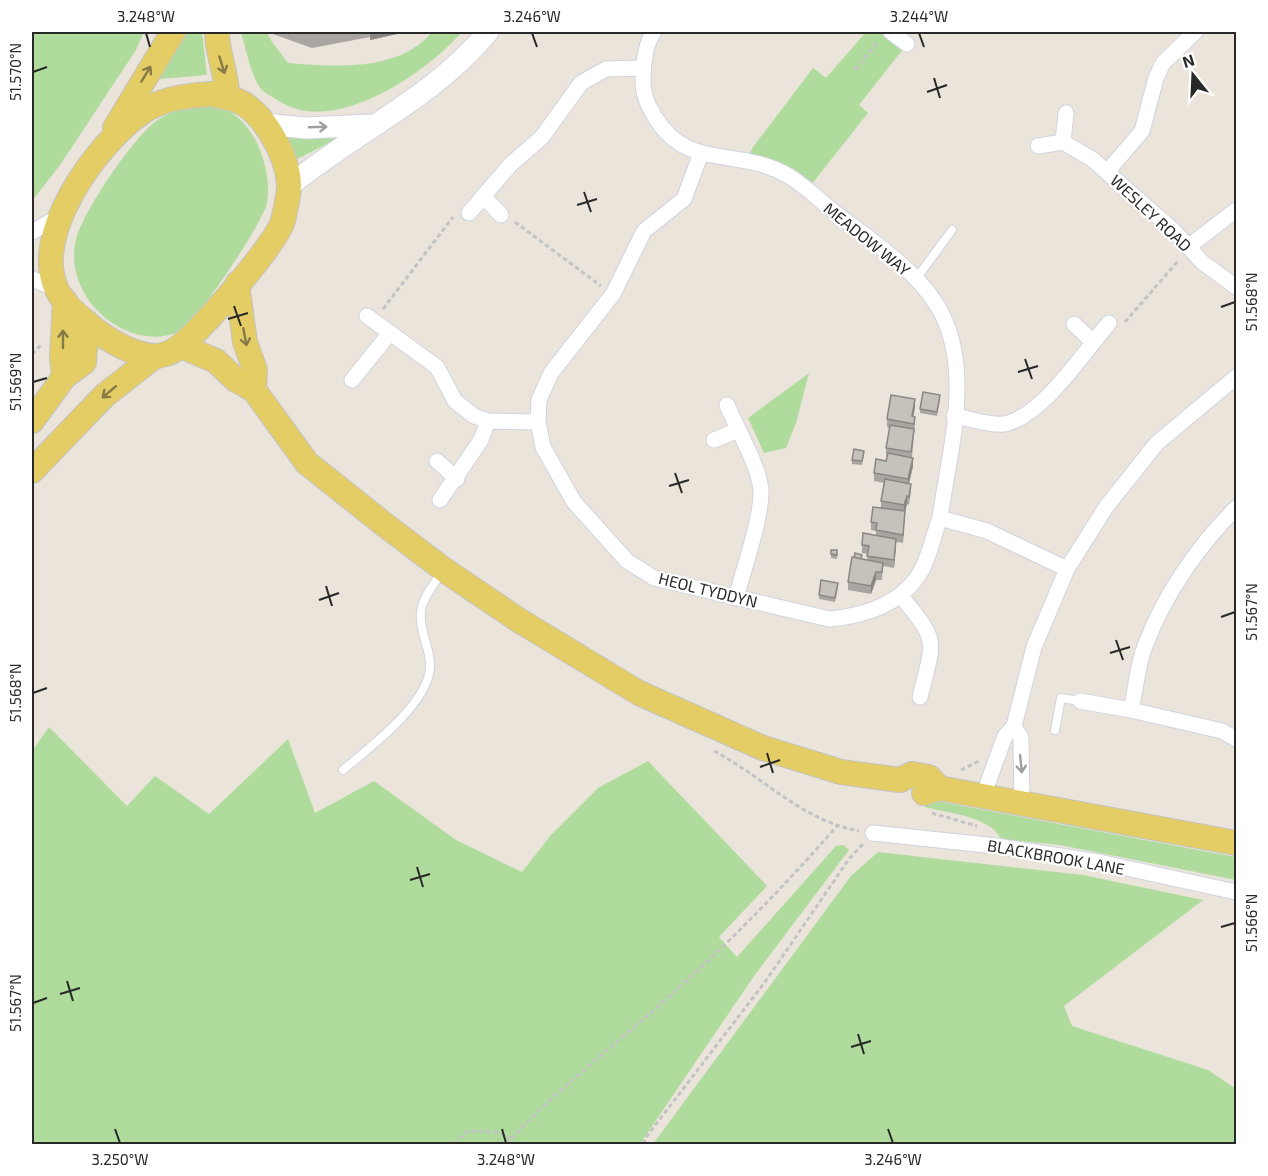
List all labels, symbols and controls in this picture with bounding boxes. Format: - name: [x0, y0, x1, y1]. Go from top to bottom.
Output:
- text: 3.248°W: [117, 7, 175, 25]
- text: 3.246°W: [503, 7, 561, 25]
- text: 3.244°W: [890, 7, 948, 25]
- text: 51.570°N: [6, 43, 24, 101]
- north arrow: [1163, 45, 1223, 105]
- text: N: [1180, 49, 1197, 71]
- one-way arrow: [217, 55, 228, 74]
- one-way arrow: [140, 66, 152, 83]
- one-way arrow: [307, 122, 327, 133]
- street label: WESLEY ROAD: [1107, 170, 1196, 255]
- street label: MEADOW WAY: [820, 198, 914, 279]
- text: 51.568°N: [1242, 272, 1260, 332]
- one-way arrow: [240, 327, 251, 347]
- one-way arrow: [57, 330, 69, 349]
- text: 51.569°N: [6, 353, 24, 411]
- one-way arrow: [102, 385, 117, 399]
- street label: HEOL TYDDYN: [657, 568, 759, 611]
- text: 51.567°N: [1242, 583, 1260, 641]
- text: 51.568°N: [6, 663, 24, 723]
- one-way arrow: [1015, 754, 1026, 773]
- street label: BLACKBROOK LANE: [986, 835, 1126, 878]
- text: 51.566°N: [1242, 894, 1260, 952]
- text: 51.567°N: [6, 974, 24, 1032]
- text: 3.250°W: [92, 1150, 148, 1168]
- text: 3.248°W: [477, 1150, 535, 1168]
- text: 3.246°W: [864, 1150, 922, 1168]

